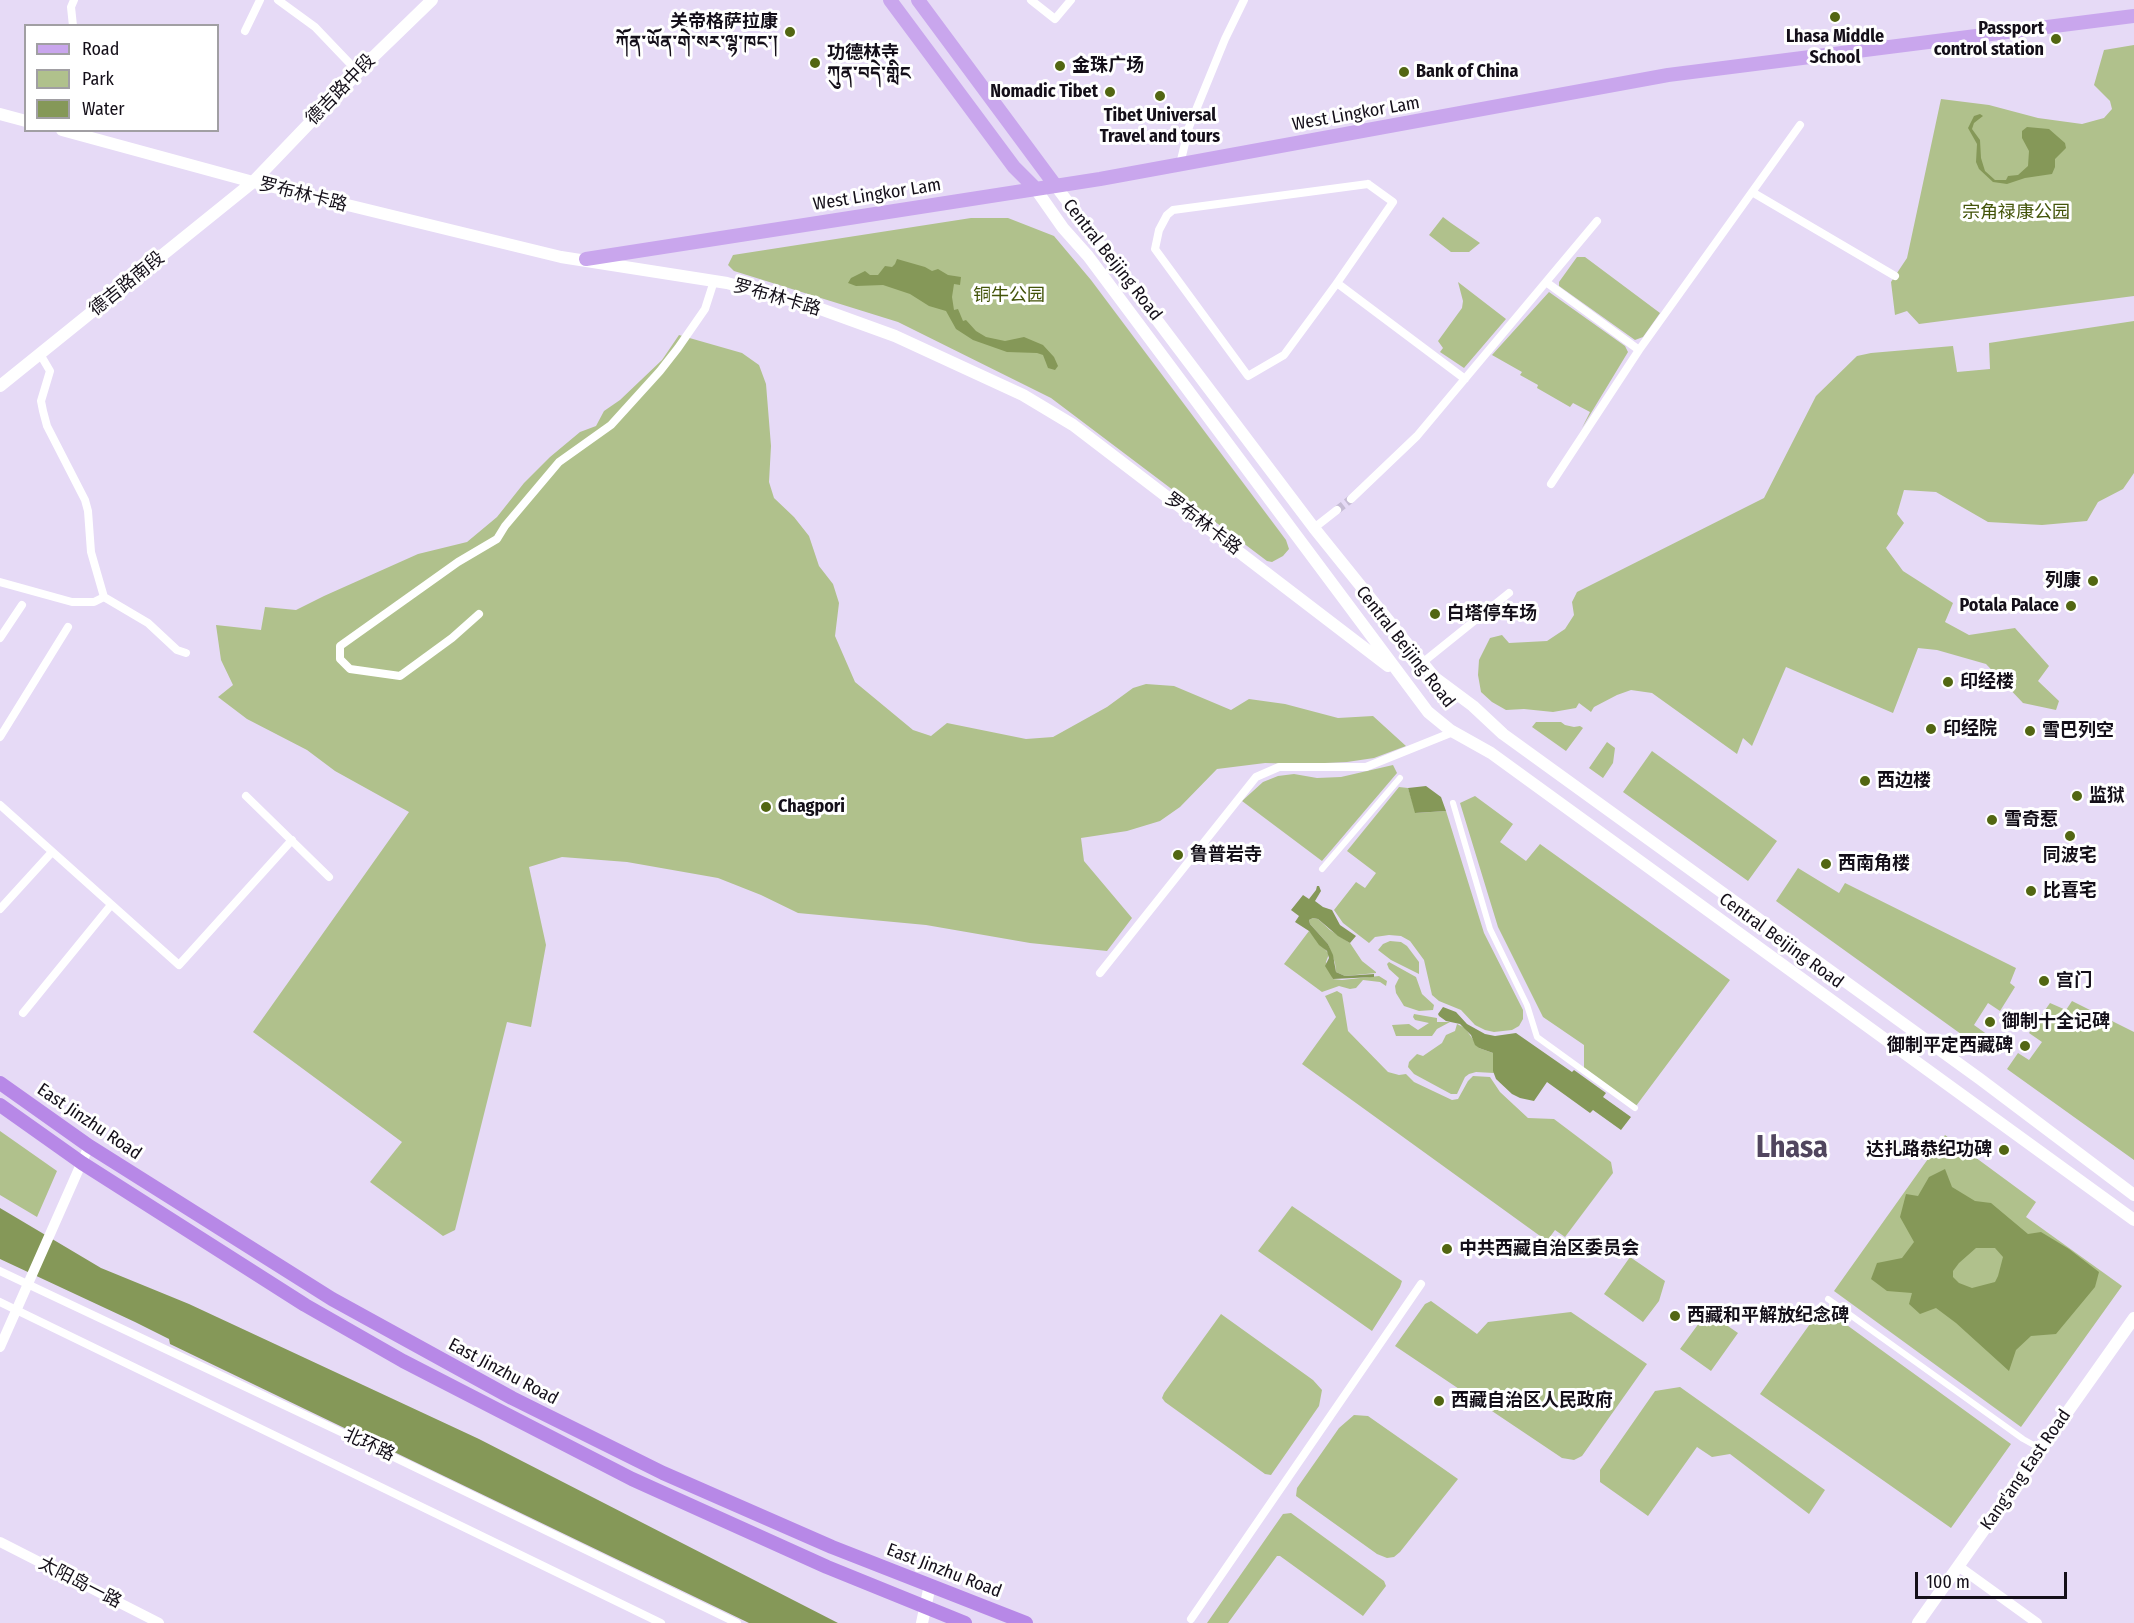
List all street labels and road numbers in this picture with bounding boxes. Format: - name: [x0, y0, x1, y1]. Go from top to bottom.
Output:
- street label: 德吉路中段: [302, 50, 380, 130]
- street label: West Lingkor Lam: [1291, 92, 1421, 136]
- street label: 罗布林卡路: [257, 174, 349, 216]
- street label: West Lingkor Lam: [812, 174, 942, 216]
- street label: Central Beijing Road: [1058, 195, 1166, 325]
- street label: 德吉路南段: [85, 247, 169, 321]
- street label: 罗布林卡路: [731, 275, 823, 321]
- street label: 罗布林卡路: [1161, 488, 1245, 560]
- street label: Central Beijing Road: [1351, 582, 1459, 712]
- street label: Central Beijing Road: [1715, 889, 1847, 993]
- street label: East Jinzhu Road: [33, 1079, 145, 1165]
- street label: East Jinzhu Road: [444, 1334, 562, 1410]
- street label: Kang'ang East Road: [1976, 1405, 2076, 1535]
- street label: 北环路: [340, 1424, 398, 1466]
- street label: East Jinzhu Road: [884, 1539, 1004, 1603]
- street label: 太阳岛一路: [35, 1553, 125, 1613]

